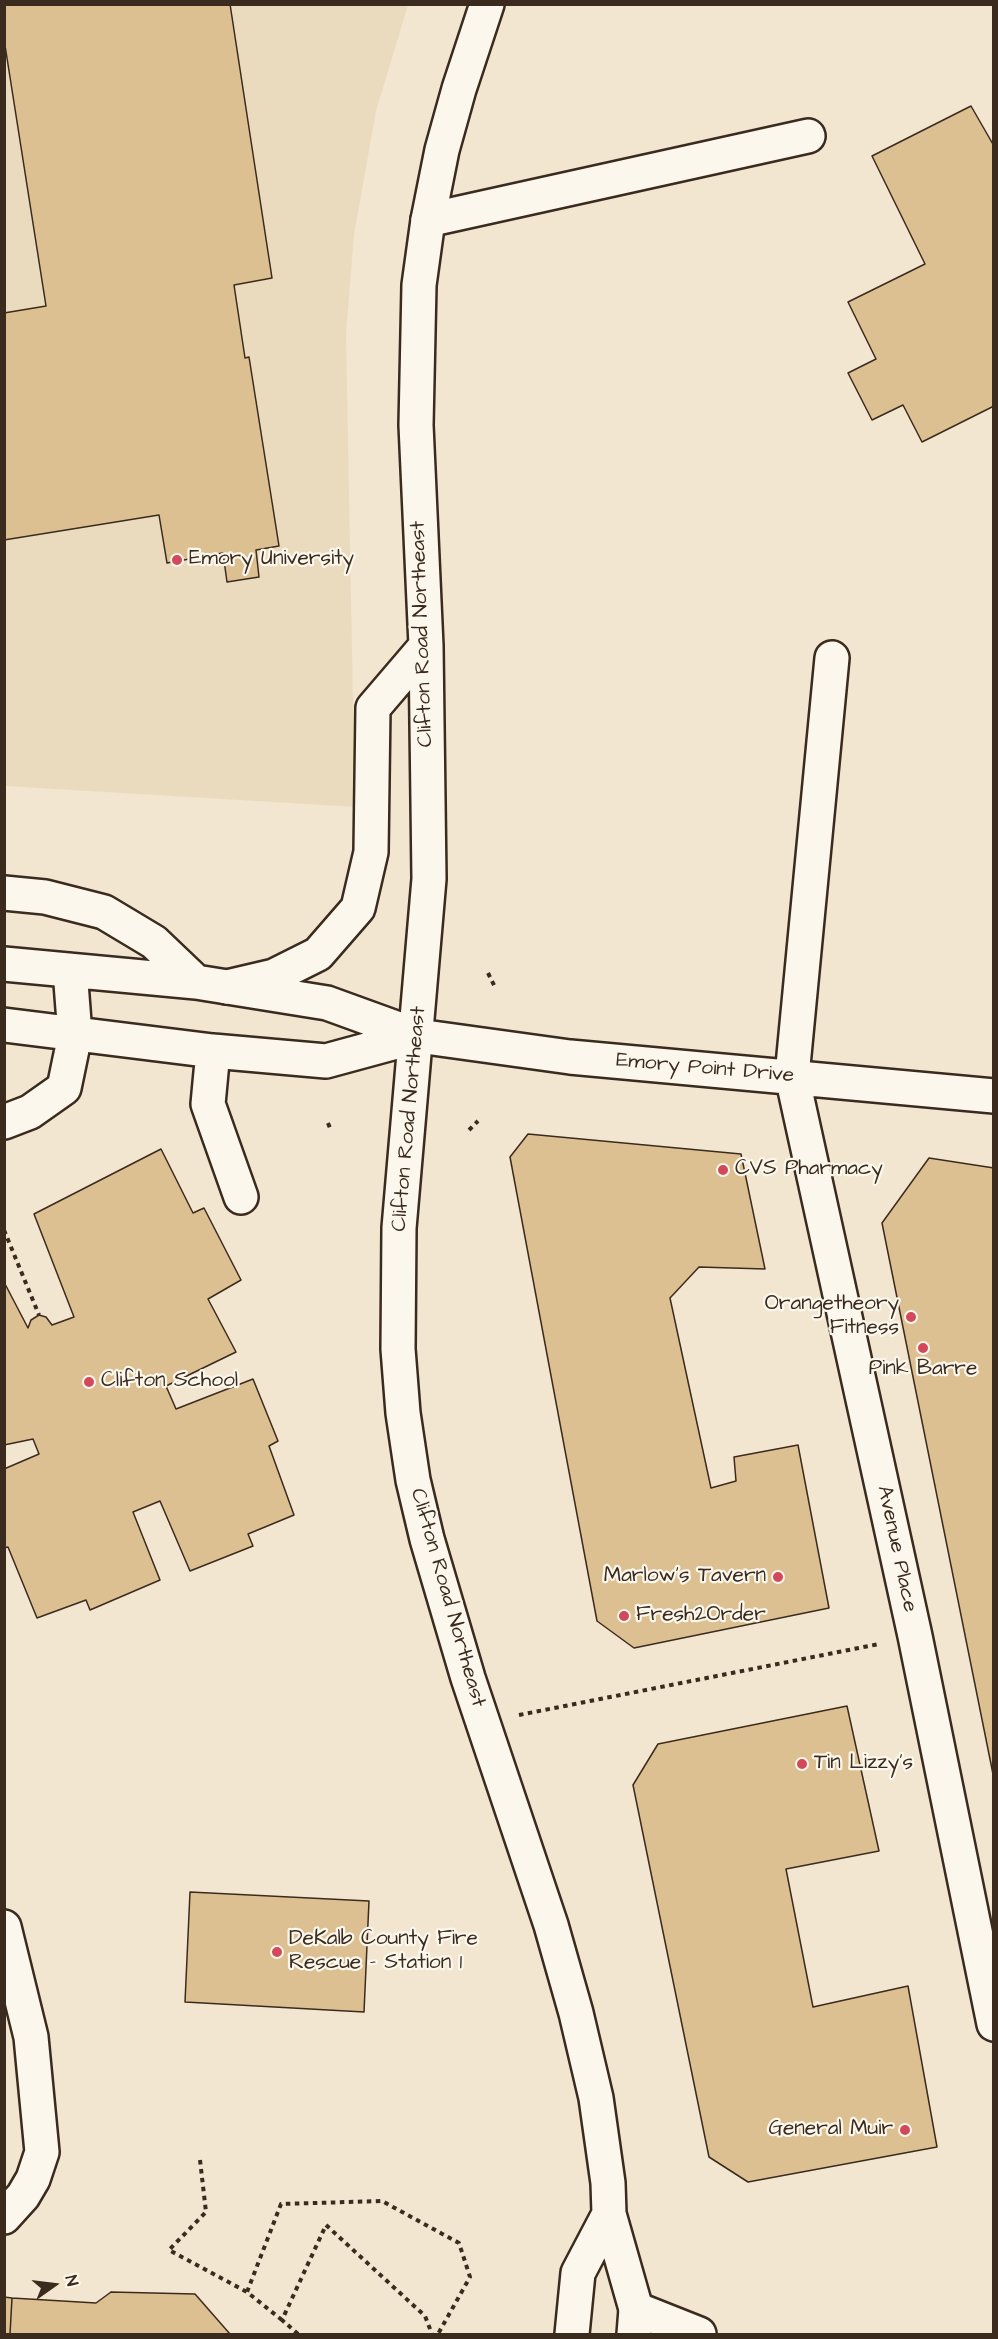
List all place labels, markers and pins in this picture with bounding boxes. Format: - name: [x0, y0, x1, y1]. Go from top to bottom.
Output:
- place label: Emory University: [189, 547, 354, 573]
- marker: Emory University: [170, 553, 184, 567]
- place label: CVS Pharmacy: [735, 1157, 883, 1183]
- marker: CVS Pharmacy: [716, 1163, 730, 1177]
- place label: Orangetheory Fitness: [765, 1292, 899, 1342]
- marker: Orangetheory Fitness: [904, 1310, 918, 1324]
- marker: Pink Barre: [916, 1341, 930, 1355]
- place label: Pink Barre: [869, 1357, 977, 1383]
- place label: Clifton School: [101, 1369, 238, 1395]
- marker: Clifton School: [82, 1375, 96, 1389]
- place label: Marlow's Tavern: [604, 1564, 766, 1590]
- marker: Marlow's Tavern: [771, 1570, 785, 1584]
- place label: Fresh2Order: [636, 1603, 766, 1629]
- marker: Fresh2Order: [617, 1609, 631, 1623]
- place label: Tin Lizzy's: [814, 1751, 913, 1777]
- marker: Tin Lizzy's: [795, 1757, 809, 1771]
- place label: DeKalb County Fire Rescue - Station 1: [289, 1927, 478, 1977]
- marker: DeKalb County Fire Rescue - Station 1: [270, 1945, 284, 1959]
- place label: General Muir: [768, 2117, 893, 2143]
- marker: General Muir: [898, 2123, 912, 2137]

